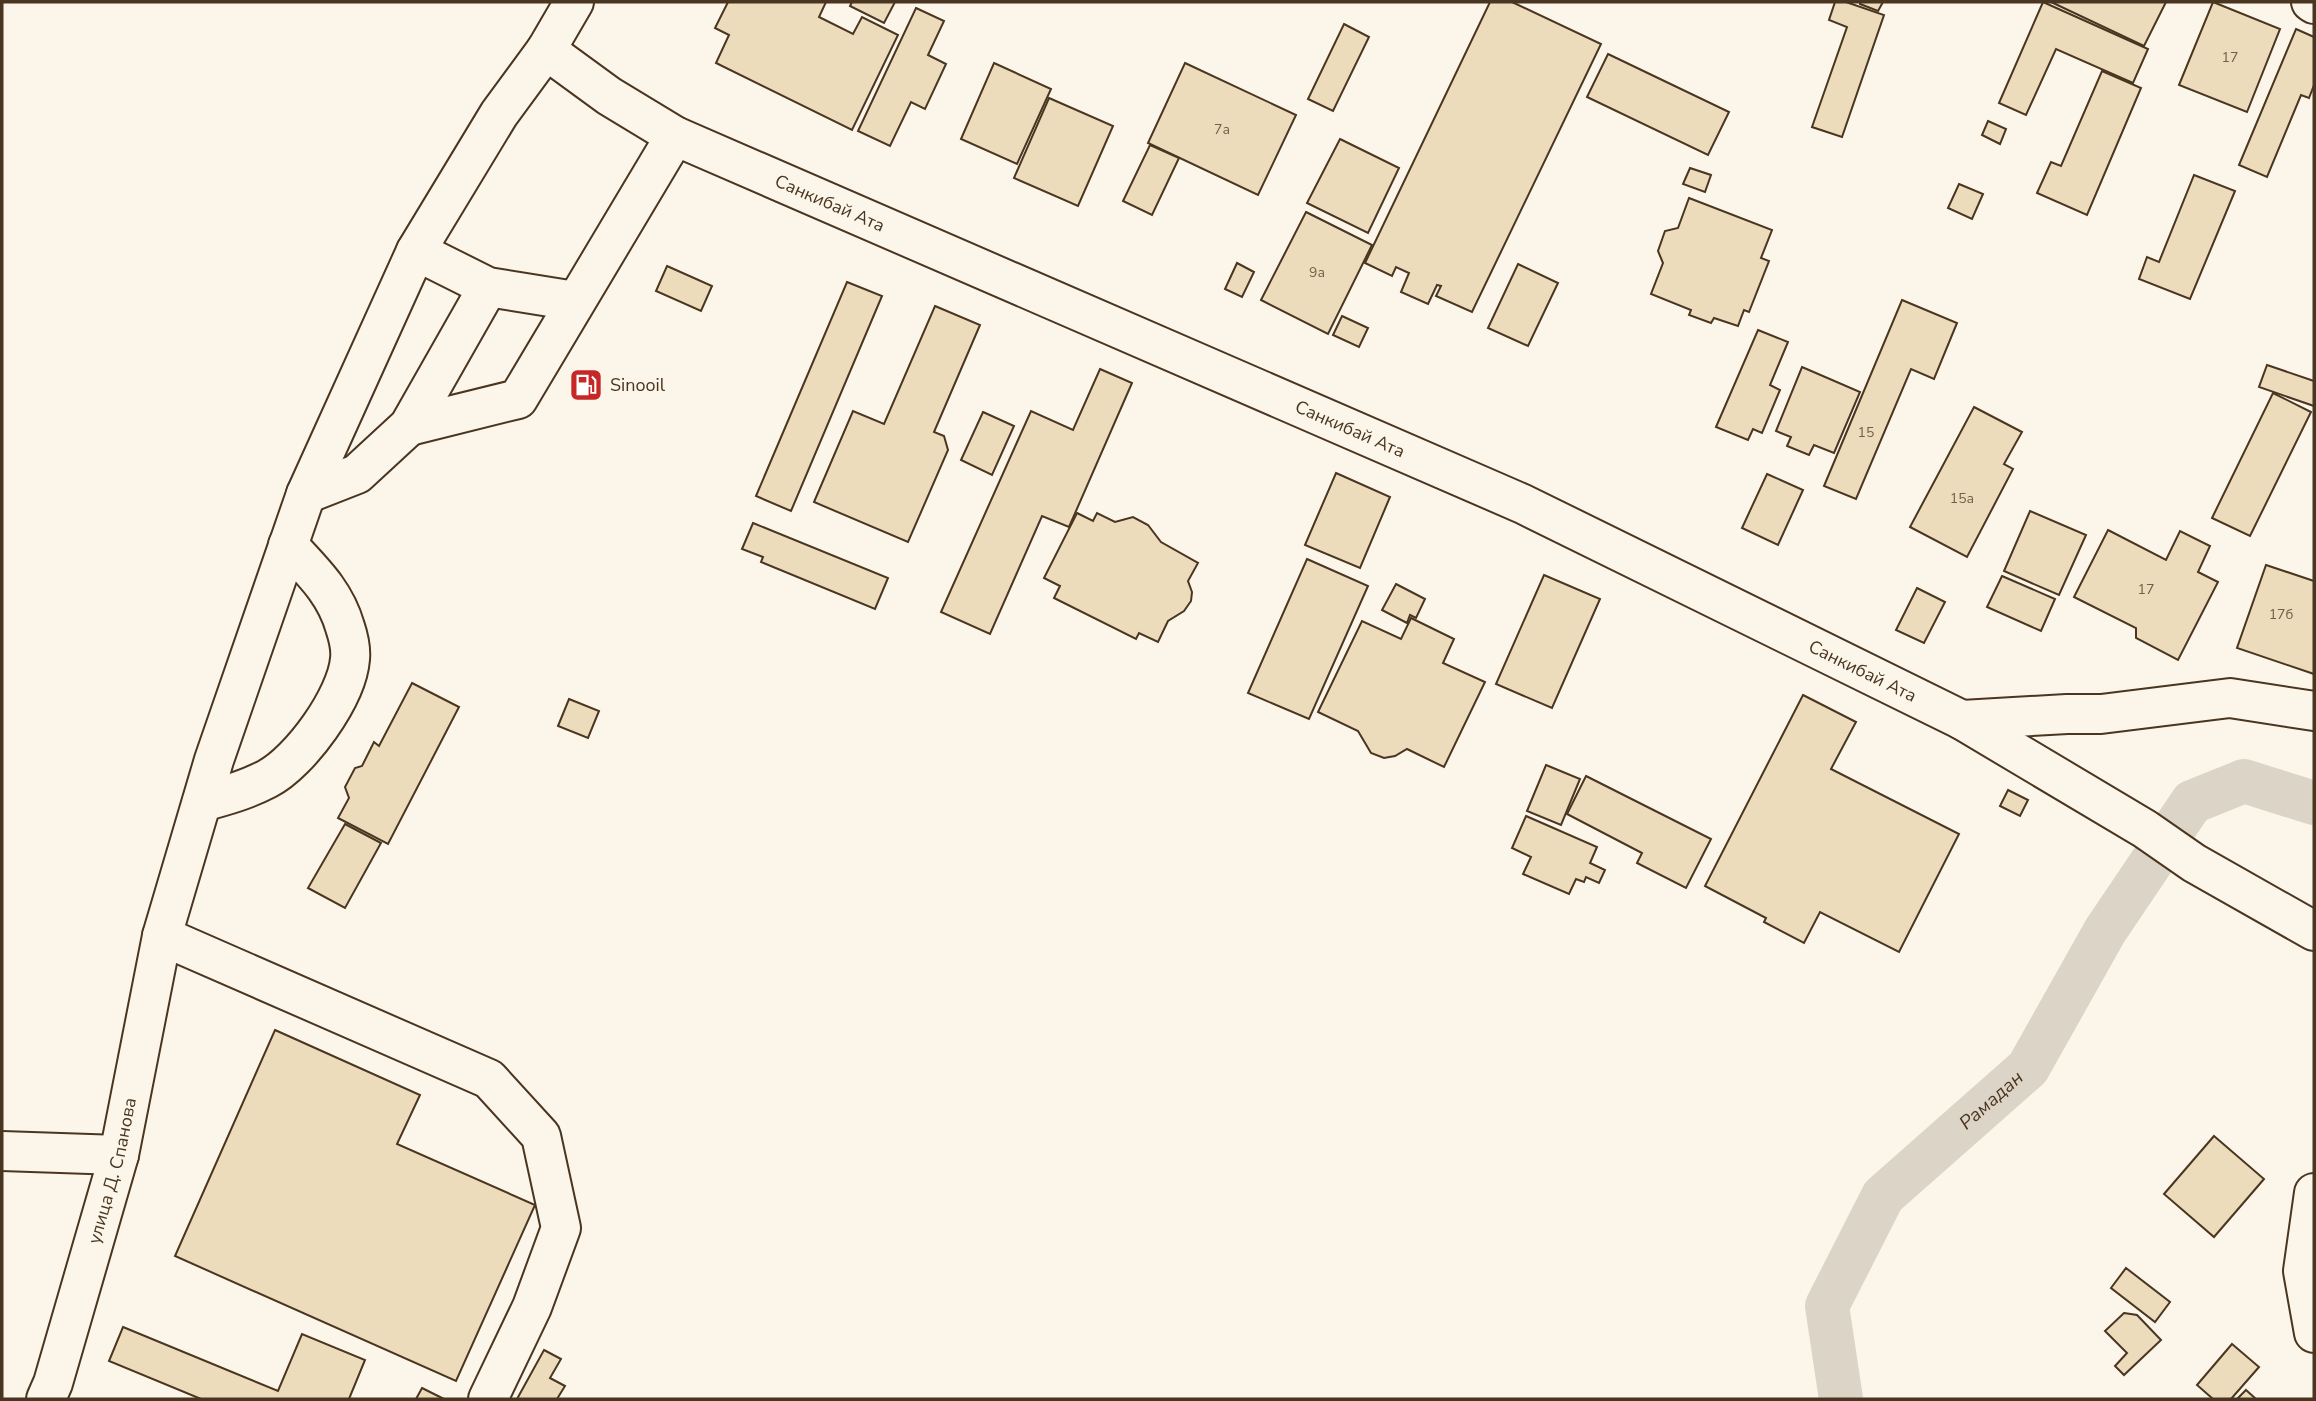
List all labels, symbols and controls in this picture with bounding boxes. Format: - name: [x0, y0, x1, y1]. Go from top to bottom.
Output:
- house number: 17: [2222, 48, 2238, 67]
- house number: 7а: [1214, 120, 1230, 139]
- street label: Санкибай Ата: [771, 169, 889, 238]
- house number: 9а: [1309, 263, 1325, 282]
- fuel station icon: Sinooil: [567, 366, 605, 404]
- place label: Sinooil: [610, 373, 666, 397]
- street label: Санкибай Ата: [1291, 395, 1409, 463]
- house number: 15: [1858, 423, 1874, 442]
- house number: 15а: [1950, 489, 1974, 508]
- house number: 17: [2138, 580, 2154, 599]
- house number: 17б: [2269, 605, 2293, 624]
- street label: Санкибай Ата: [1804, 634, 1921, 708]
- water label: Рамадан: [1954, 1065, 2029, 1136]
- street label: улица Д. Спанова: [82, 1095, 142, 1247]

